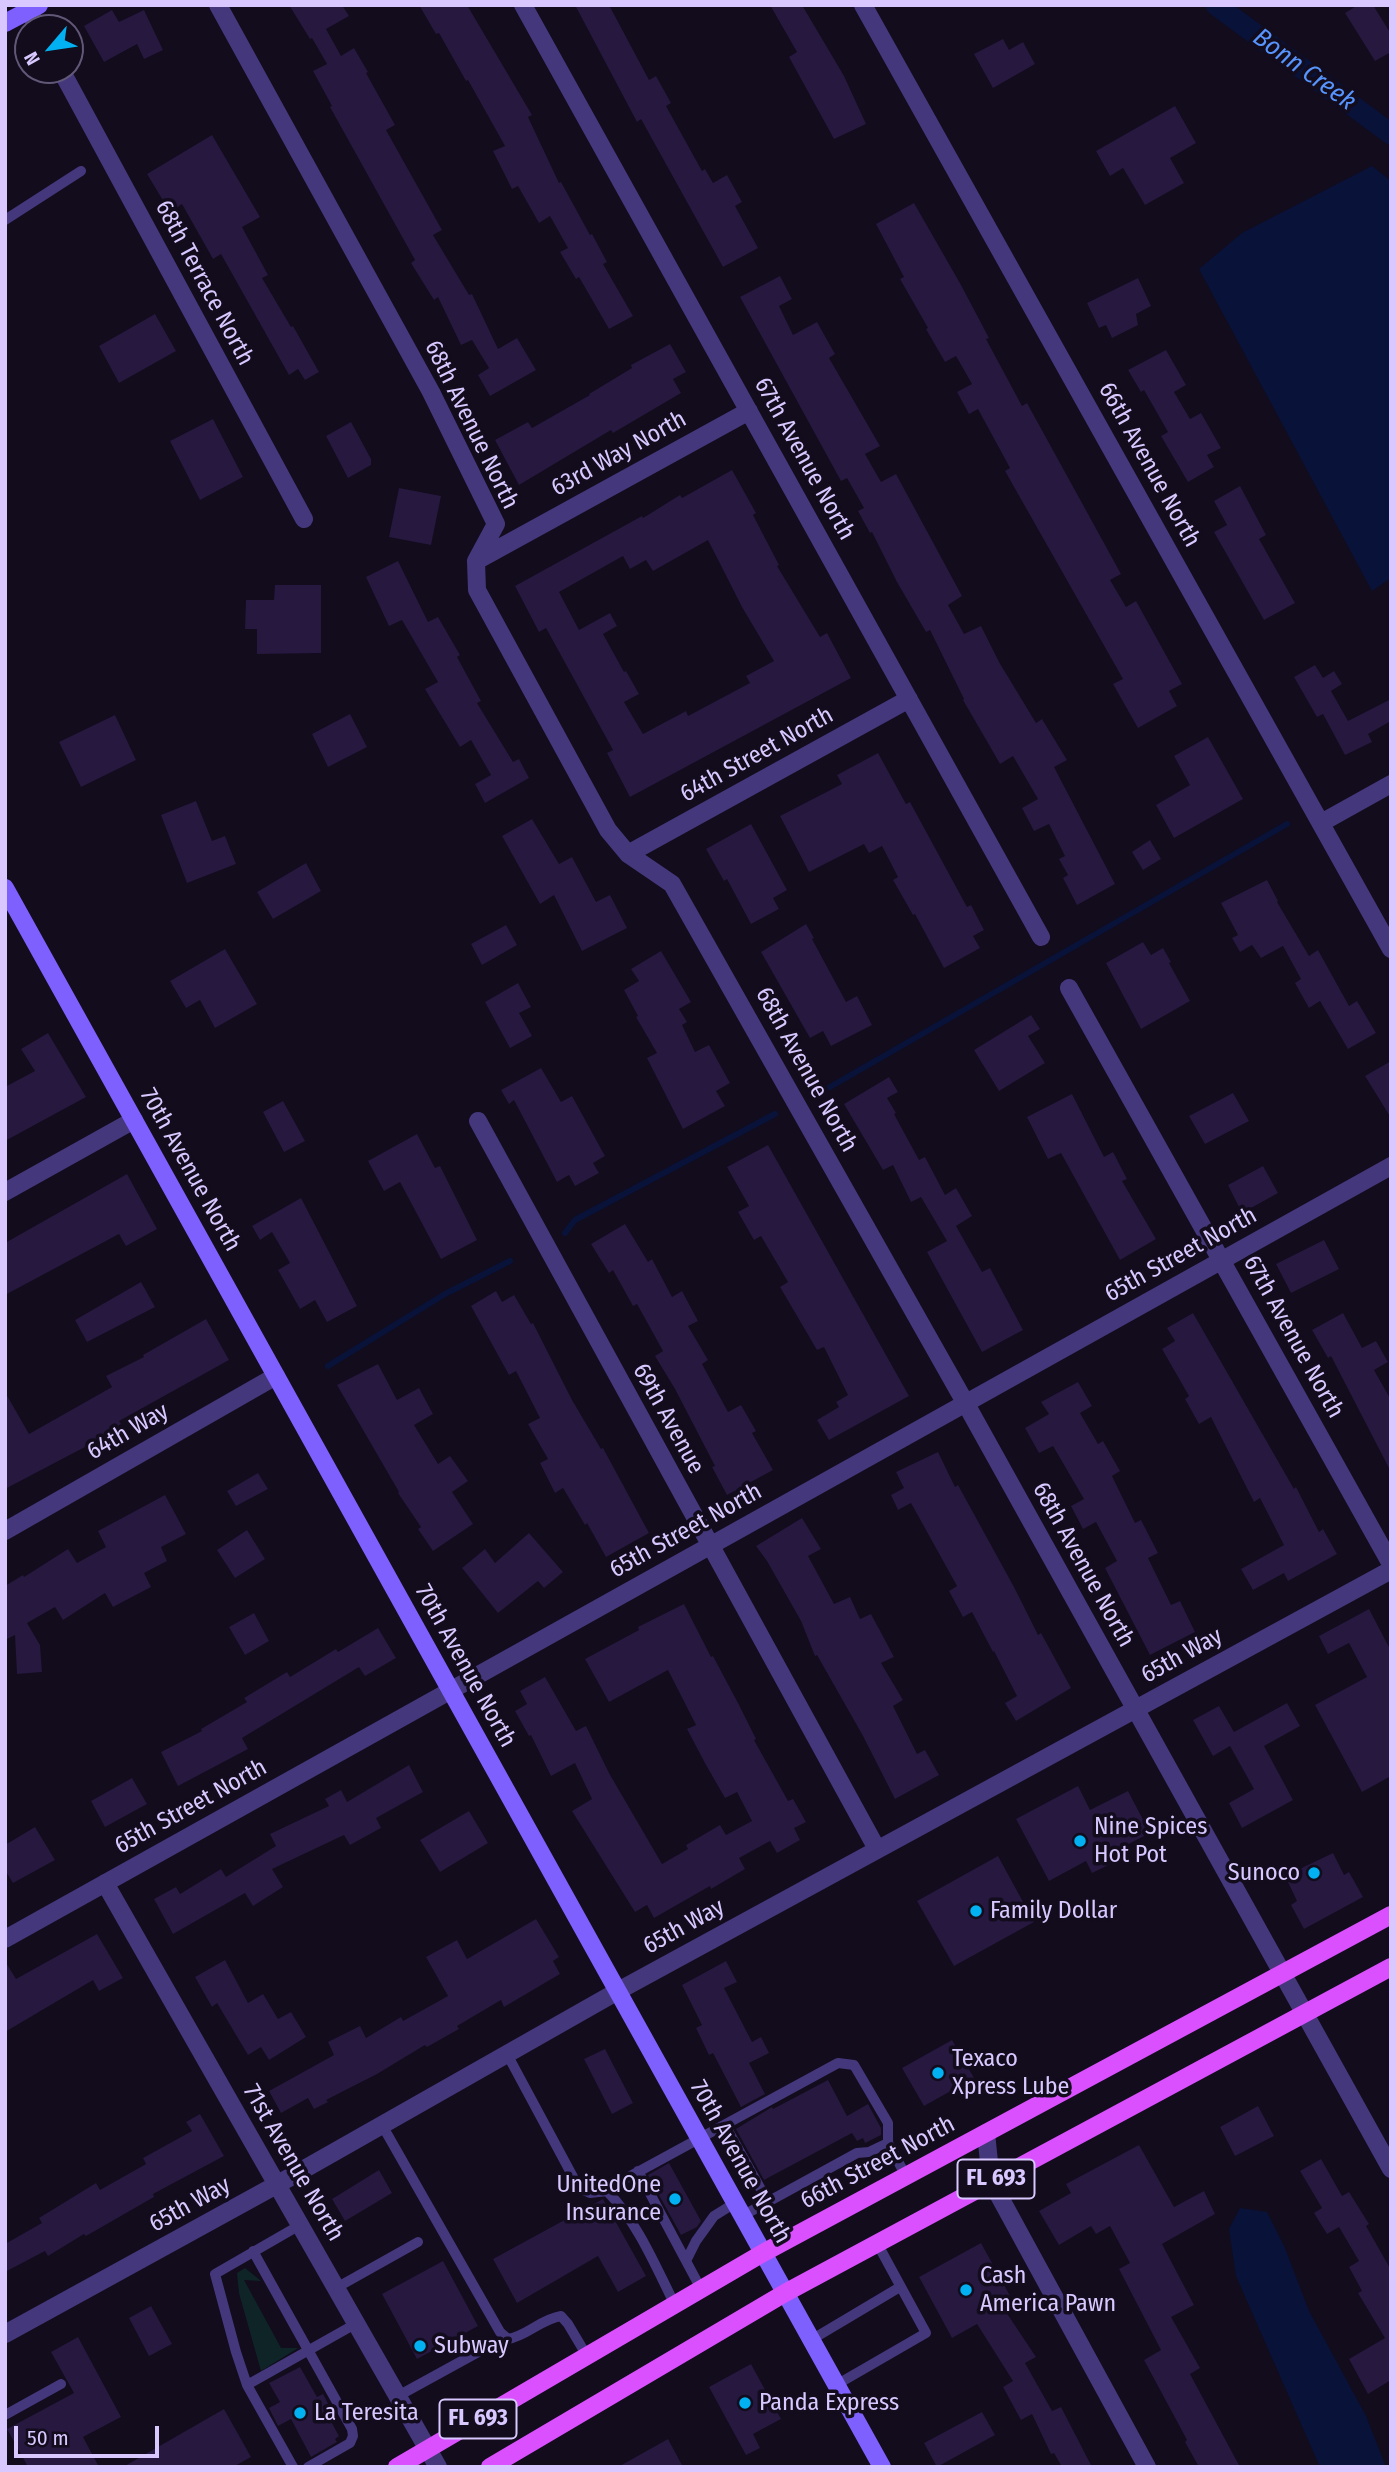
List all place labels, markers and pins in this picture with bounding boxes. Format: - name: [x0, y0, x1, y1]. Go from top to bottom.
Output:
- place label: Nine Spices Hot Pot: [1094, 1813, 1207, 1869]
- marker: Nine Spices Hot Pot: [1072, 1833, 1088, 1849]
- place label: Sunoco: [1228, 1859, 1300, 1887]
- marker: Sunoco: [1306, 1865, 1322, 1881]
- place label: Family Dollar: [990, 1897, 1117, 1925]
- marker: Family Dollar: [968, 1903, 984, 1919]
- place label: Texaco Xpress Lube: [952, 2045, 1069, 2101]
- marker: Texaco Xpress Lube: [930, 2065, 946, 2081]
- place label: UnitedOne Insurance: [556, 2171, 661, 2227]
- marker: UnitedOne Insurance: [667, 2191, 683, 2207]
- place label: Cash America Pawn: [980, 2262, 1116, 2318]
- marker: Cash America Pawn: [958, 2282, 974, 2298]
- place label: Subway: [434, 2332, 509, 2360]
- marker: Subway: [412, 2338, 428, 2354]
- place label: Panda Express: [759, 2389, 899, 2417]
- marker: Panda Express: [737, 2395, 753, 2411]
- place label: La Teresita: [314, 2399, 419, 2427]
- marker: La Teresita: [292, 2405, 308, 2421]

